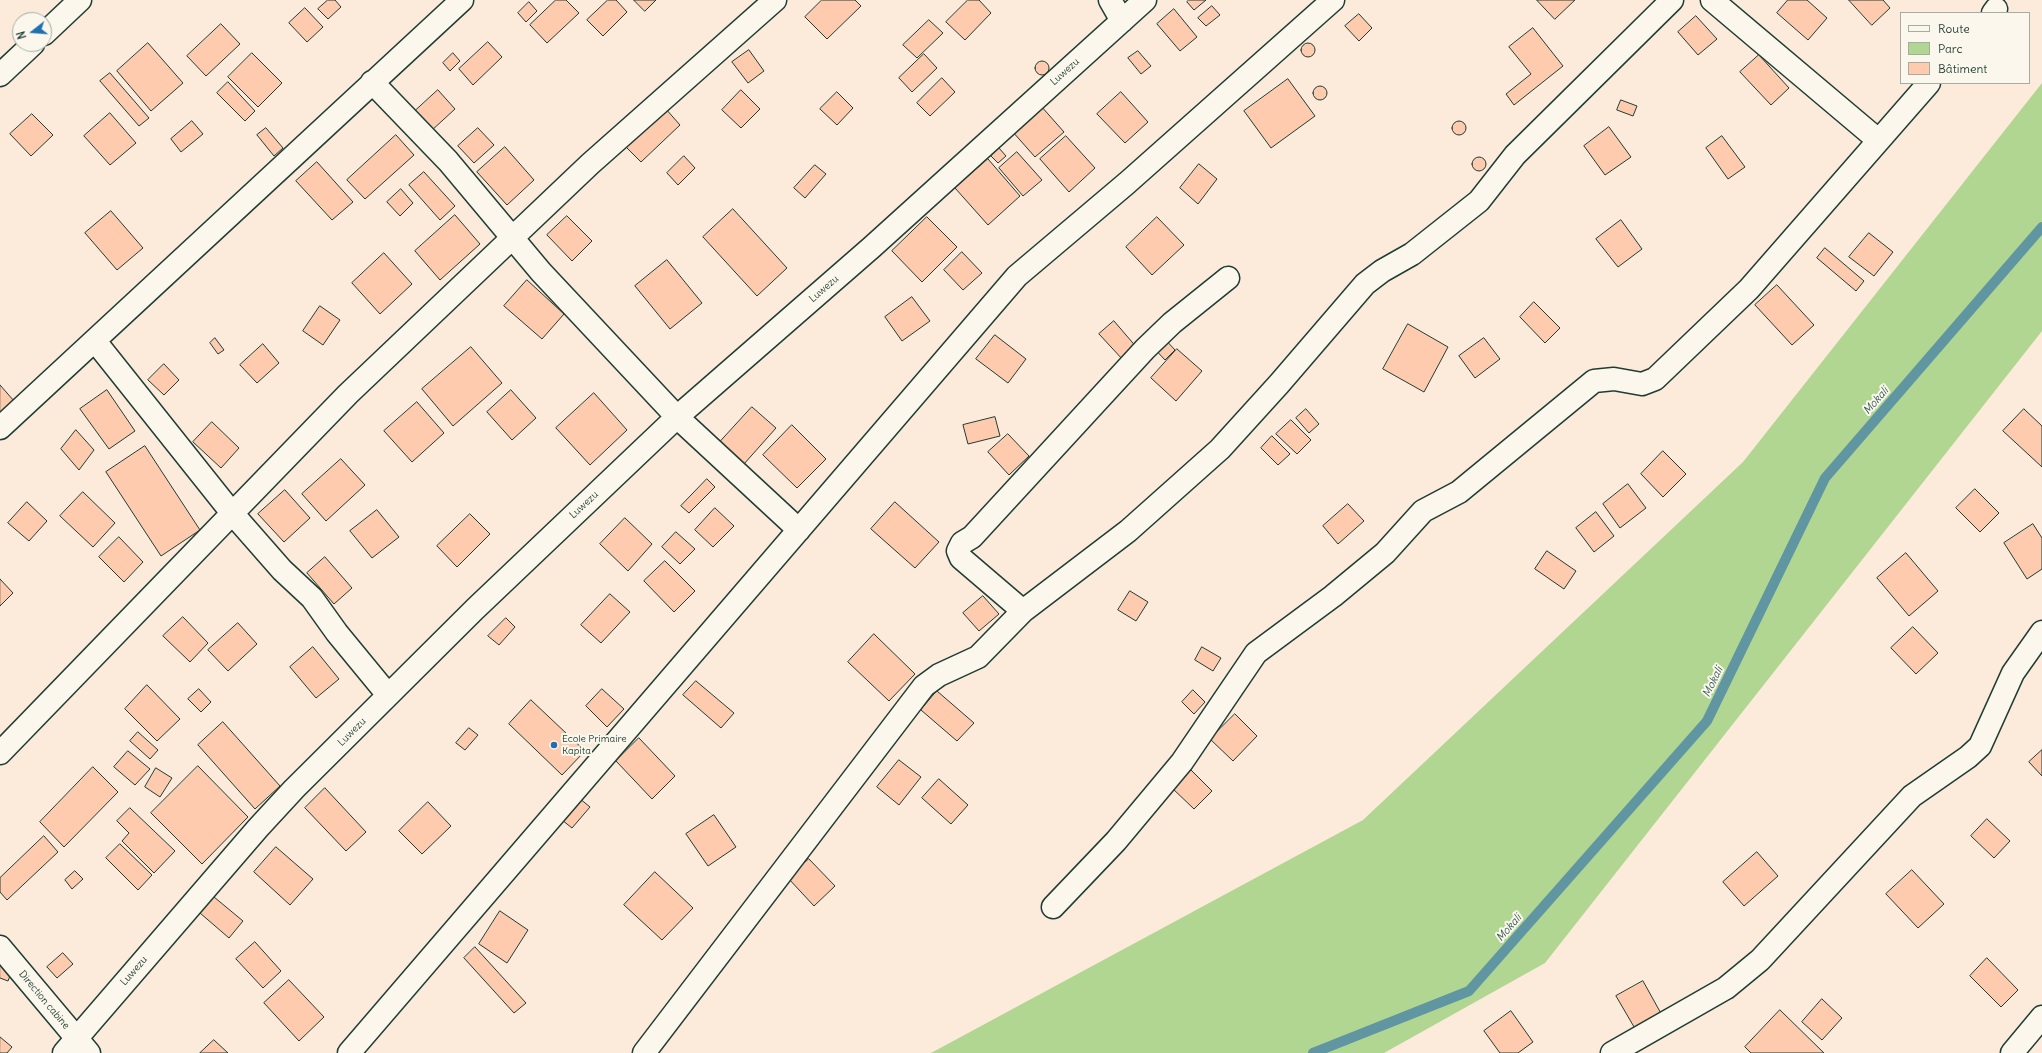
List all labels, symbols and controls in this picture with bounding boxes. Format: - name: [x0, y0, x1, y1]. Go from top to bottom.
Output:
- north arrow: [12, 12, 52, 52]
- legend: [1900, 12, 2030, 84]
- text: Route: [1938, 21, 1970, 36]
- text: N: [14, 30, 29, 41]
- text: Parc: [1938, 41, 1963, 56]
- street label: Luwezu: [1048, 56, 1082, 88]
- text: Bâtiment: [1938, 61, 1987, 76]
- street label: Luwezu: [807, 273, 841, 305]
- water label: Mokali: [1861, 385, 1891, 417]
- street label: Luwezu: [567, 489, 601, 521]
- water label: Mokali: [1700, 665, 1726, 699]
- street label: Luwezu: [335, 715, 369, 749]
- place label: Ecole Primaire Kapita: [562, 733, 627, 756]
- marker: Ecole Primaire Kapita: [549, 740, 559, 750]
- water label: Mokali: [1494, 912, 1524, 944]
- street label: Luwezu: [118, 954, 150, 988]
- street label: Direction cabine: [16, 968, 72, 1032]

